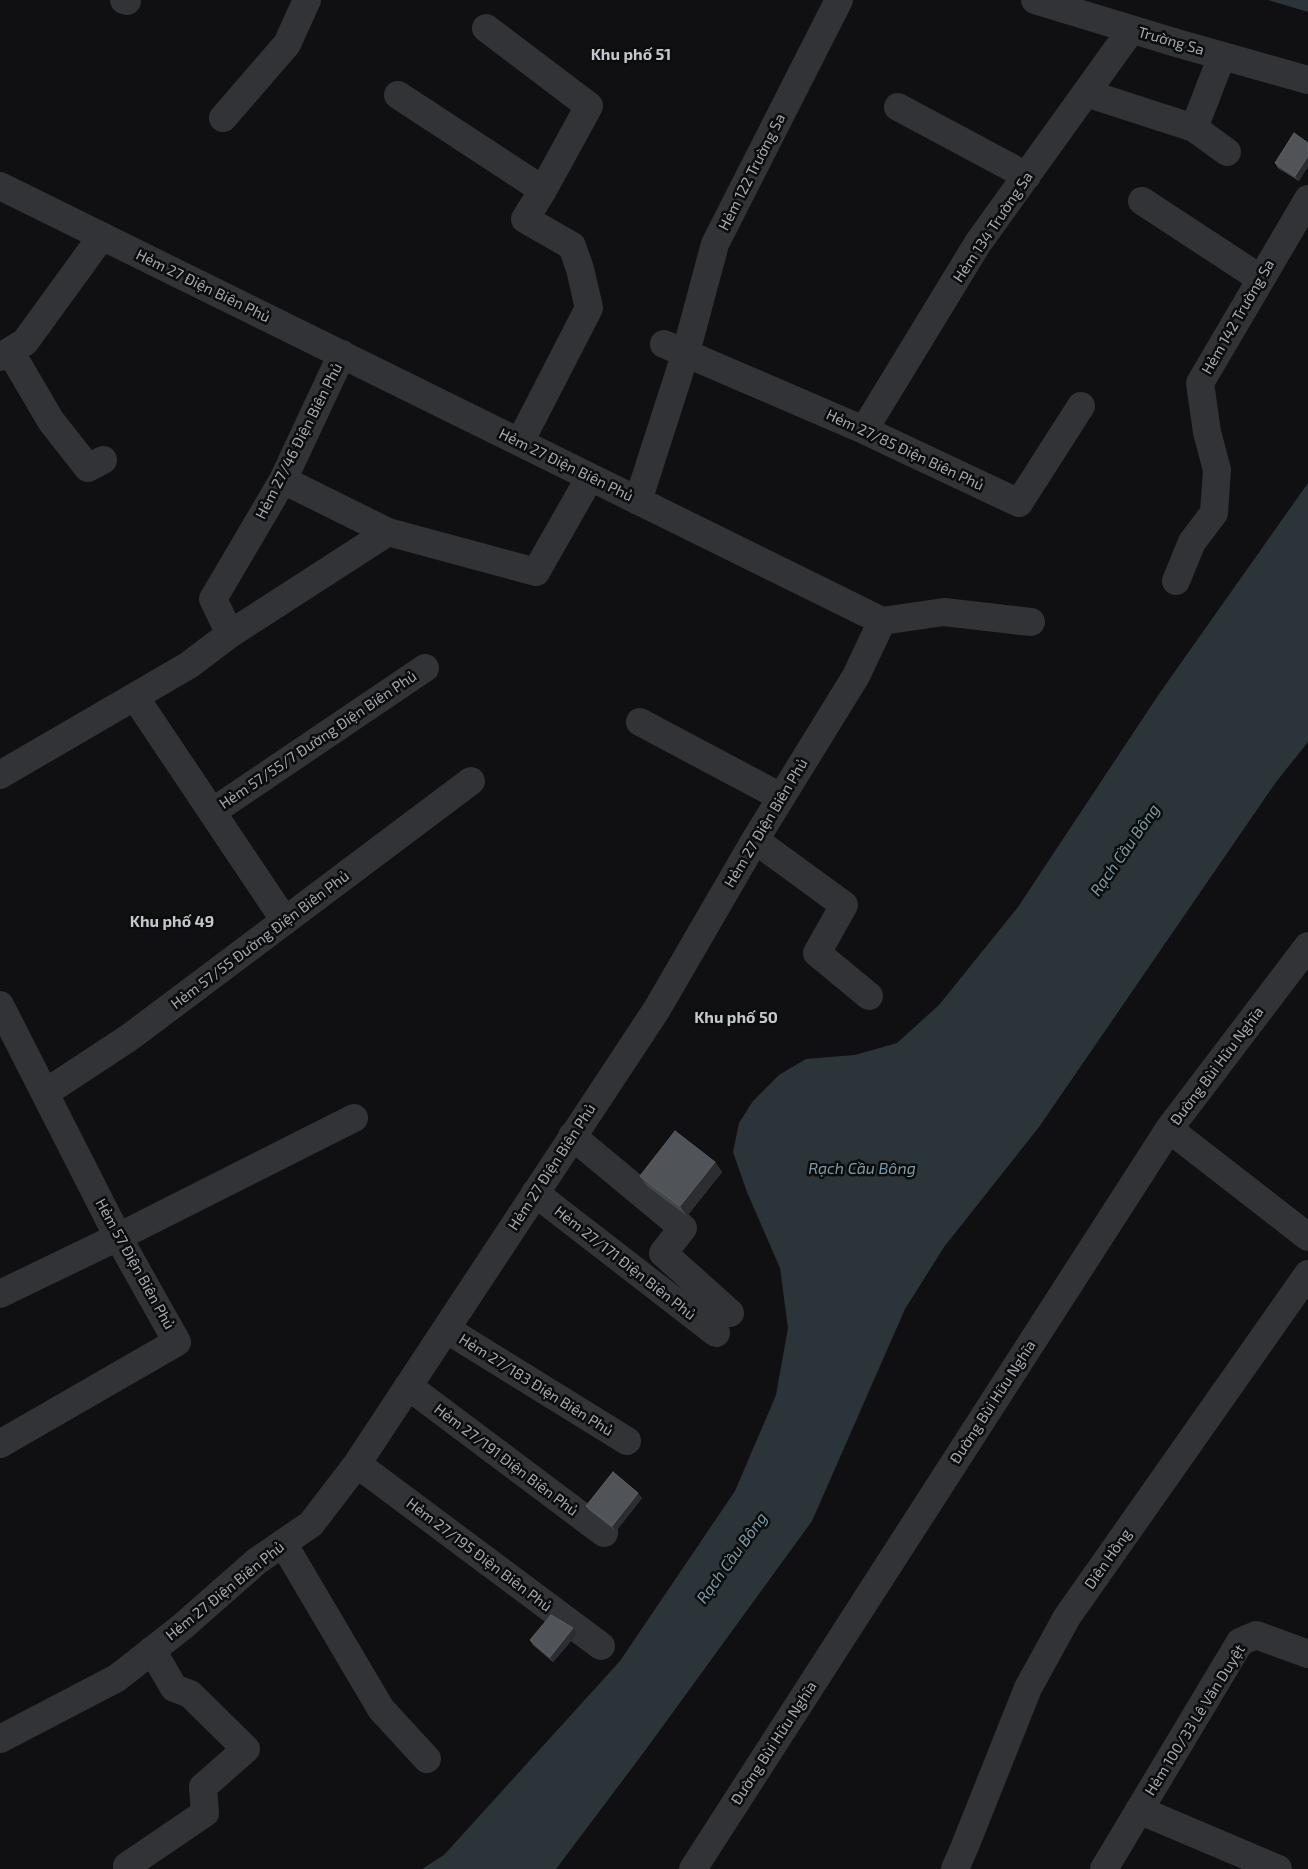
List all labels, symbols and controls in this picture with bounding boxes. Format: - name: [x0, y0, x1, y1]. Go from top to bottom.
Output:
- street label: Trường Sa: [1136, 23, 1206, 59]
- district label: Khu phố 51: [591, 45, 671, 65]
- street label: Hẻm 122 Trường Sa: [715, 111, 789, 233]
- street label: Hẻm 134 Trường Sa: [949, 168, 1037, 286]
- street label: Hẻm 27 Điện Biên Phủ: [133, 246, 273, 326]
- street label: Hẻm 142 Trường Sa: [1198, 256, 1278, 378]
- street label: Hẻm 27/46 Điện Biên Phủ: [252, 360, 346, 522]
- street label: Hẻm 27/85 Điện Biên Phủ: [823, 405, 987, 495]
- street label: Hẻm 27 Điện Biên Phủ: [496, 425, 636, 505]
- street label: Hẻm 57/55/7 Đường Điện Biên Phủ: [216, 667, 420, 813]
- street label: Hẻm 27 Điện Biên Phủ: [720, 755, 812, 891]
- water label: Rạch Cầu Bông: [1086, 800, 1164, 900]
- street label: Hẻm 57/55 Đường Điện Biên Phủ: [167, 867, 353, 1013]
- district label: Khu phố 49: [130, 912, 214, 932]
- street label: Đường Bùi Hữu Nghĩa: [1167, 1003, 1267, 1129]
- district label: Khu phố 50: [694, 1008, 778, 1028]
- street label: Hẻm 27 Điện Biên Phủ: [504, 1100, 600, 1234]
- water label: Rạch Cầu Bông: [808, 1159, 916, 1179]
- street label: Hẻm 57 Điện Biên Phủ: [92, 1195, 178, 1333]
- street label: Hẻm 27/171 Điện Biên Phủ: [551, 1202, 699, 1324]
- street label: Hẻm 27/183 Điện Biên Phủ: [456, 1330, 616, 1440]
- street label: Đường Bùi Hữu Nghĩa: [946, 1337, 1040, 1467]
- street label: Hẻm 27/191 Điện Biên Phủ: [431, 1400, 581, 1520]
- street label: Hẻm 27/195 Điện Biên Phủ: [403, 1494, 555, 1616]
- water label: Rạch Cầu Bông: [693, 1509, 771, 1607]
- street label: Diên Hồng: [1081, 1525, 1135, 1593]
- street label: Hẻm 27 Điện Biên Phủ: [162, 1538, 288, 1644]
- street label: Hẻm 100/33 Lê Văn Duyệt: [1141, 1641, 1249, 1799]
- street label: Đường Bùi Hữu Nghĩa: [727, 1678, 821, 1808]

